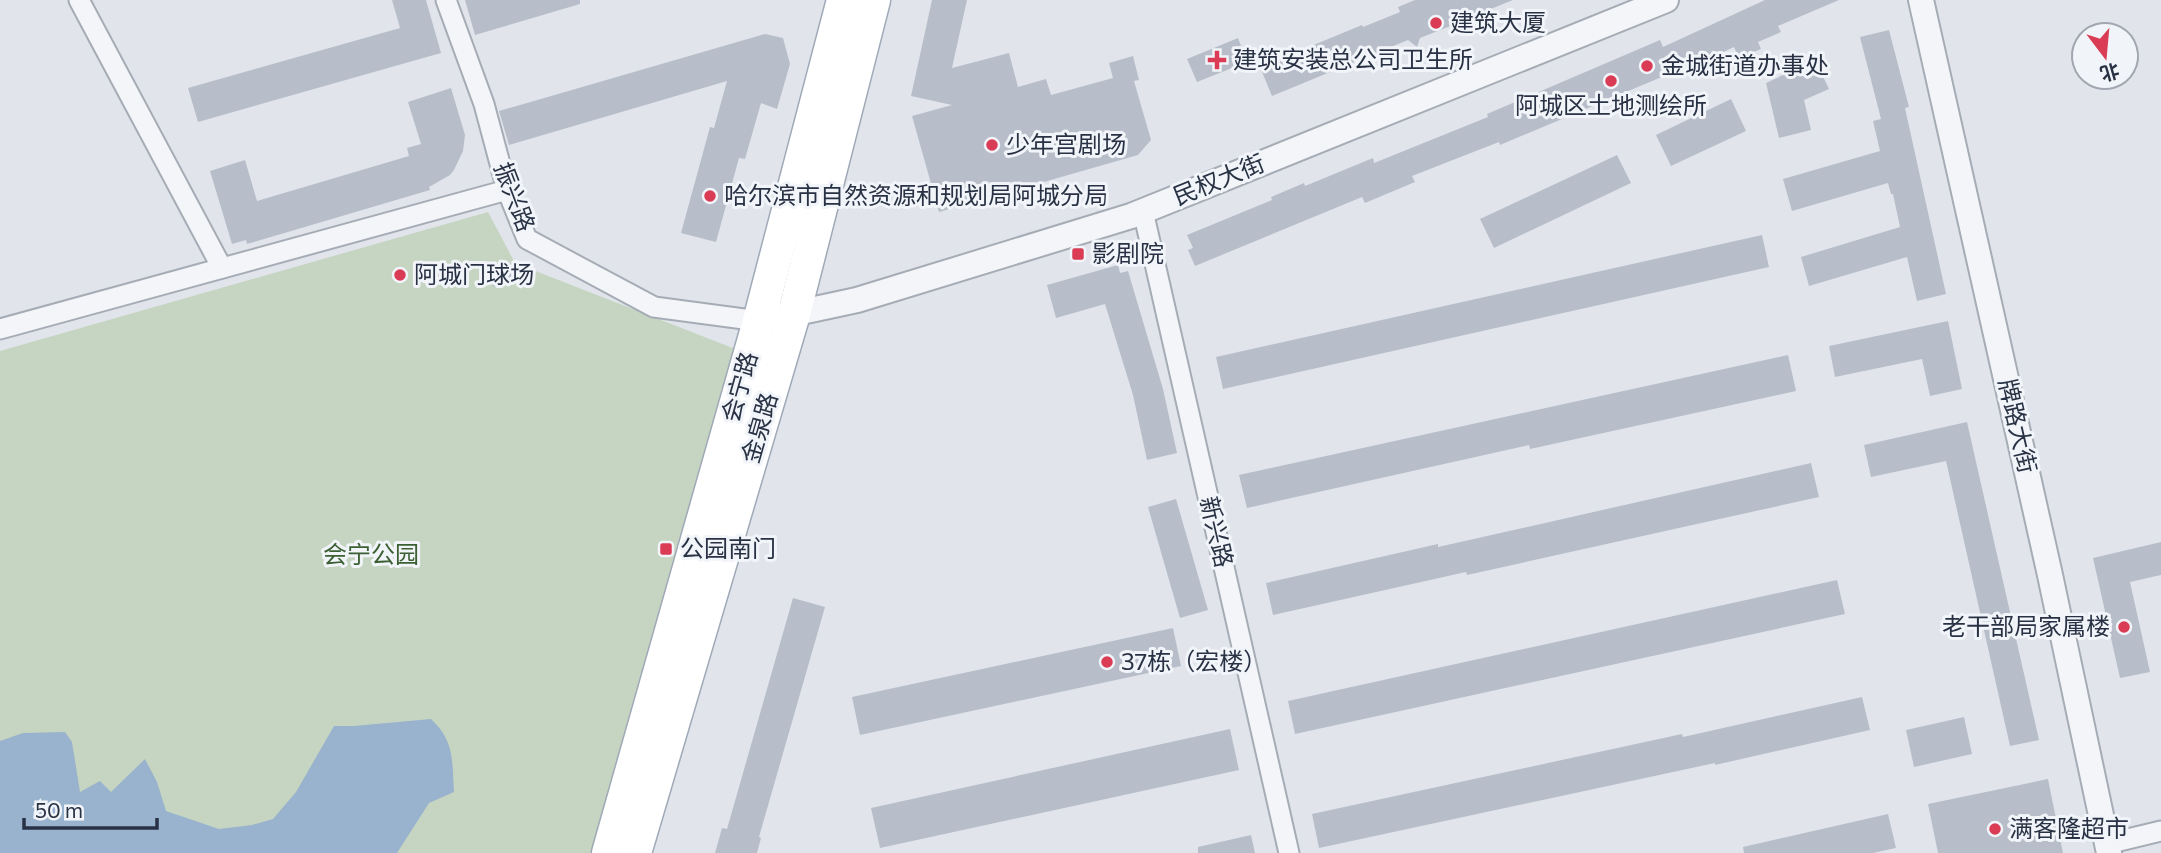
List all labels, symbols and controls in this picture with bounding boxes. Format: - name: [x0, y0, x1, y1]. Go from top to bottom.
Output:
- place label: 建筑大厦: [1450, 7, 1546, 36]
- marker: 建筑大厦: [1428, 15, 1444, 31]
- north arrow: [2070, 21, 2140, 91]
- place label: 建筑安装总公司卫生所: [1233, 44, 1473, 73]
- marker: 建筑安装总公司卫生所: [1207, 50, 1227, 70]
- place label: 金城街道办事处: [1661, 50, 1829, 79]
- marker: 金城街道办事处: [1639, 58, 1655, 74]
- text: 北: [2098, 59, 2122, 86]
- marker: 阿城区土地测绘所: [1603, 73, 1619, 89]
- place label: 阿城区土地测绘所: [1515, 90, 1707, 119]
- place label: 少年宫剧场: [1006, 129, 1126, 158]
- marker: 少年宫剧场: [984, 137, 1000, 153]
- street label: 民权大街: [1169, 147, 1268, 210]
- street label: 振兴路: [489, 158, 542, 235]
- place label: 哈尔滨市自然资源和规划局阿城分局: [724, 180, 1108, 209]
- marker: 哈尔滨市自然资源和规划局阿城分局: [702, 188, 718, 204]
- place label: 影剧院: [1092, 238, 1164, 267]
- marker: 影剧院: [1070, 246, 1086, 262]
- place label: 阿城门球场: [414, 259, 534, 288]
- marker: 阿城门球场: [392, 267, 408, 283]
- street label: 会宁路: [715, 348, 762, 425]
- street label: 牌路大街: [1994, 376, 2043, 476]
- street label: 金泉路: [735, 389, 782, 466]
- street label: 新兴路: [1195, 493, 1240, 570]
- place label: 公园南门: [680, 533, 776, 562]
- park label: 会宁公园: [323, 539, 419, 568]
- marker: 公园南门: [658, 541, 674, 557]
- place label: 老干部局家属楼: [1942, 611, 2110, 640]
- marker: 老干部局家属楼: [2116, 619, 2132, 635]
- place label: 37栋（宏楼）: [1121, 646, 1267, 675]
- marker: 37栋（宏楼）: [1099, 654, 1115, 670]
- scale bar: [24, 786, 158, 830]
- text: 50 m: [35, 797, 83, 822]
- place label: 满客隆超市: [2009, 813, 2129, 842]
- marker: 满客隆超市: [1987, 821, 2003, 837]

